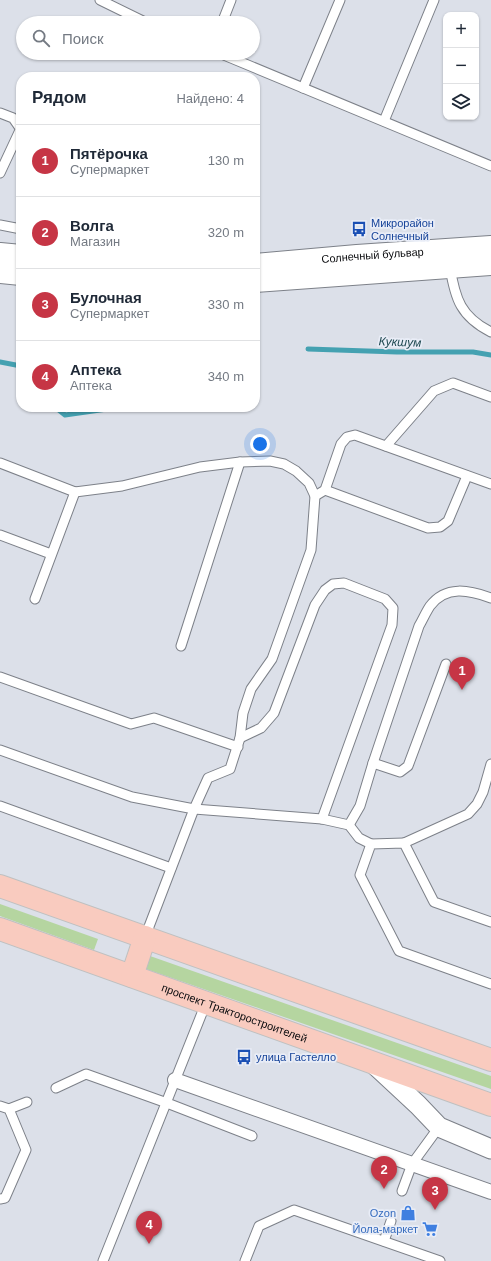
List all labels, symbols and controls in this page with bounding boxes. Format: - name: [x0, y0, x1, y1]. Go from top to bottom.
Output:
- map controls: [443, 12, 479, 120]
- button: +: [443, 12, 479, 48]
- search box: [16, 16, 260, 60]
- icon: search: [30, 27, 52, 49]
- text: Поиск: [62, 30, 104, 47]
- button: −: [443, 48, 479, 84]
- button: layers: [443, 84, 479, 120]
- text: Рядом: [32, 88, 87, 107]
- text: Найдено: 4: [176, 91, 244, 106]
- text: Пятёрочка: [70, 145, 148, 162]
- text: 1: [41, 153, 49, 168]
- text: 130 m: [208, 153, 244, 168]
- text: Супермаркет: [70, 162, 149, 177]
- text: Волга: [70, 217, 114, 234]
- place label: Микрорайон Солнечный: [371, 217, 434, 242]
- bus stop icon: Микрорайон Солнечный: [350, 220, 368, 238]
- text: 2: [41, 225, 49, 240]
- text: 320 m: [208, 225, 244, 240]
- text: Магазин: [70, 234, 120, 249]
- street label: Солнечный бульвар: [321, 246, 424, 265]
- text: Булочная: [70, 289, 142, 306]
- text: 3: [41, 297, 49, 312]
- text: 330 m: [208, 297, 244, 312]
- text: Супермаркет: [70, 306, 149, 321]
- water label: Кукшум: [378, 334, 422, 350]
- text: Аптека: [70, 361, 121, 378]
- text: 4: [41, 369, 49, 384]
- text: 340 m: [208, 369, 244, 384]
- text: Аптека: [70, 378, 112, 393]
- your location: [250, 434, 270, 454]
- pin: 1: [449, 657, 475, 690]
- street label: проспект Тракторостроителей: [160, 981, 309, 1045]
- bus stop icon: улица Гастелло: [235, 1048, 253, 1066]
- place label: улица Гастелло: [256, 1051, 336, 1063]
- pin: 2: [371, 1156, 397, 1189]
- pin: 3: [422, 1177, 448, 1210]
- shop icon: Ozon: [399, 1204, 417, 1222]
- place label: Ozon: [370, 1207, 396, 1219]
- pin: 4: [136, 1211, 162, 1244]
- supermarket icon: Йола-маркет: [421, 1220, 439, 1238]
- place label: Йола-маркет: [352, 1223, 418, 1235]

